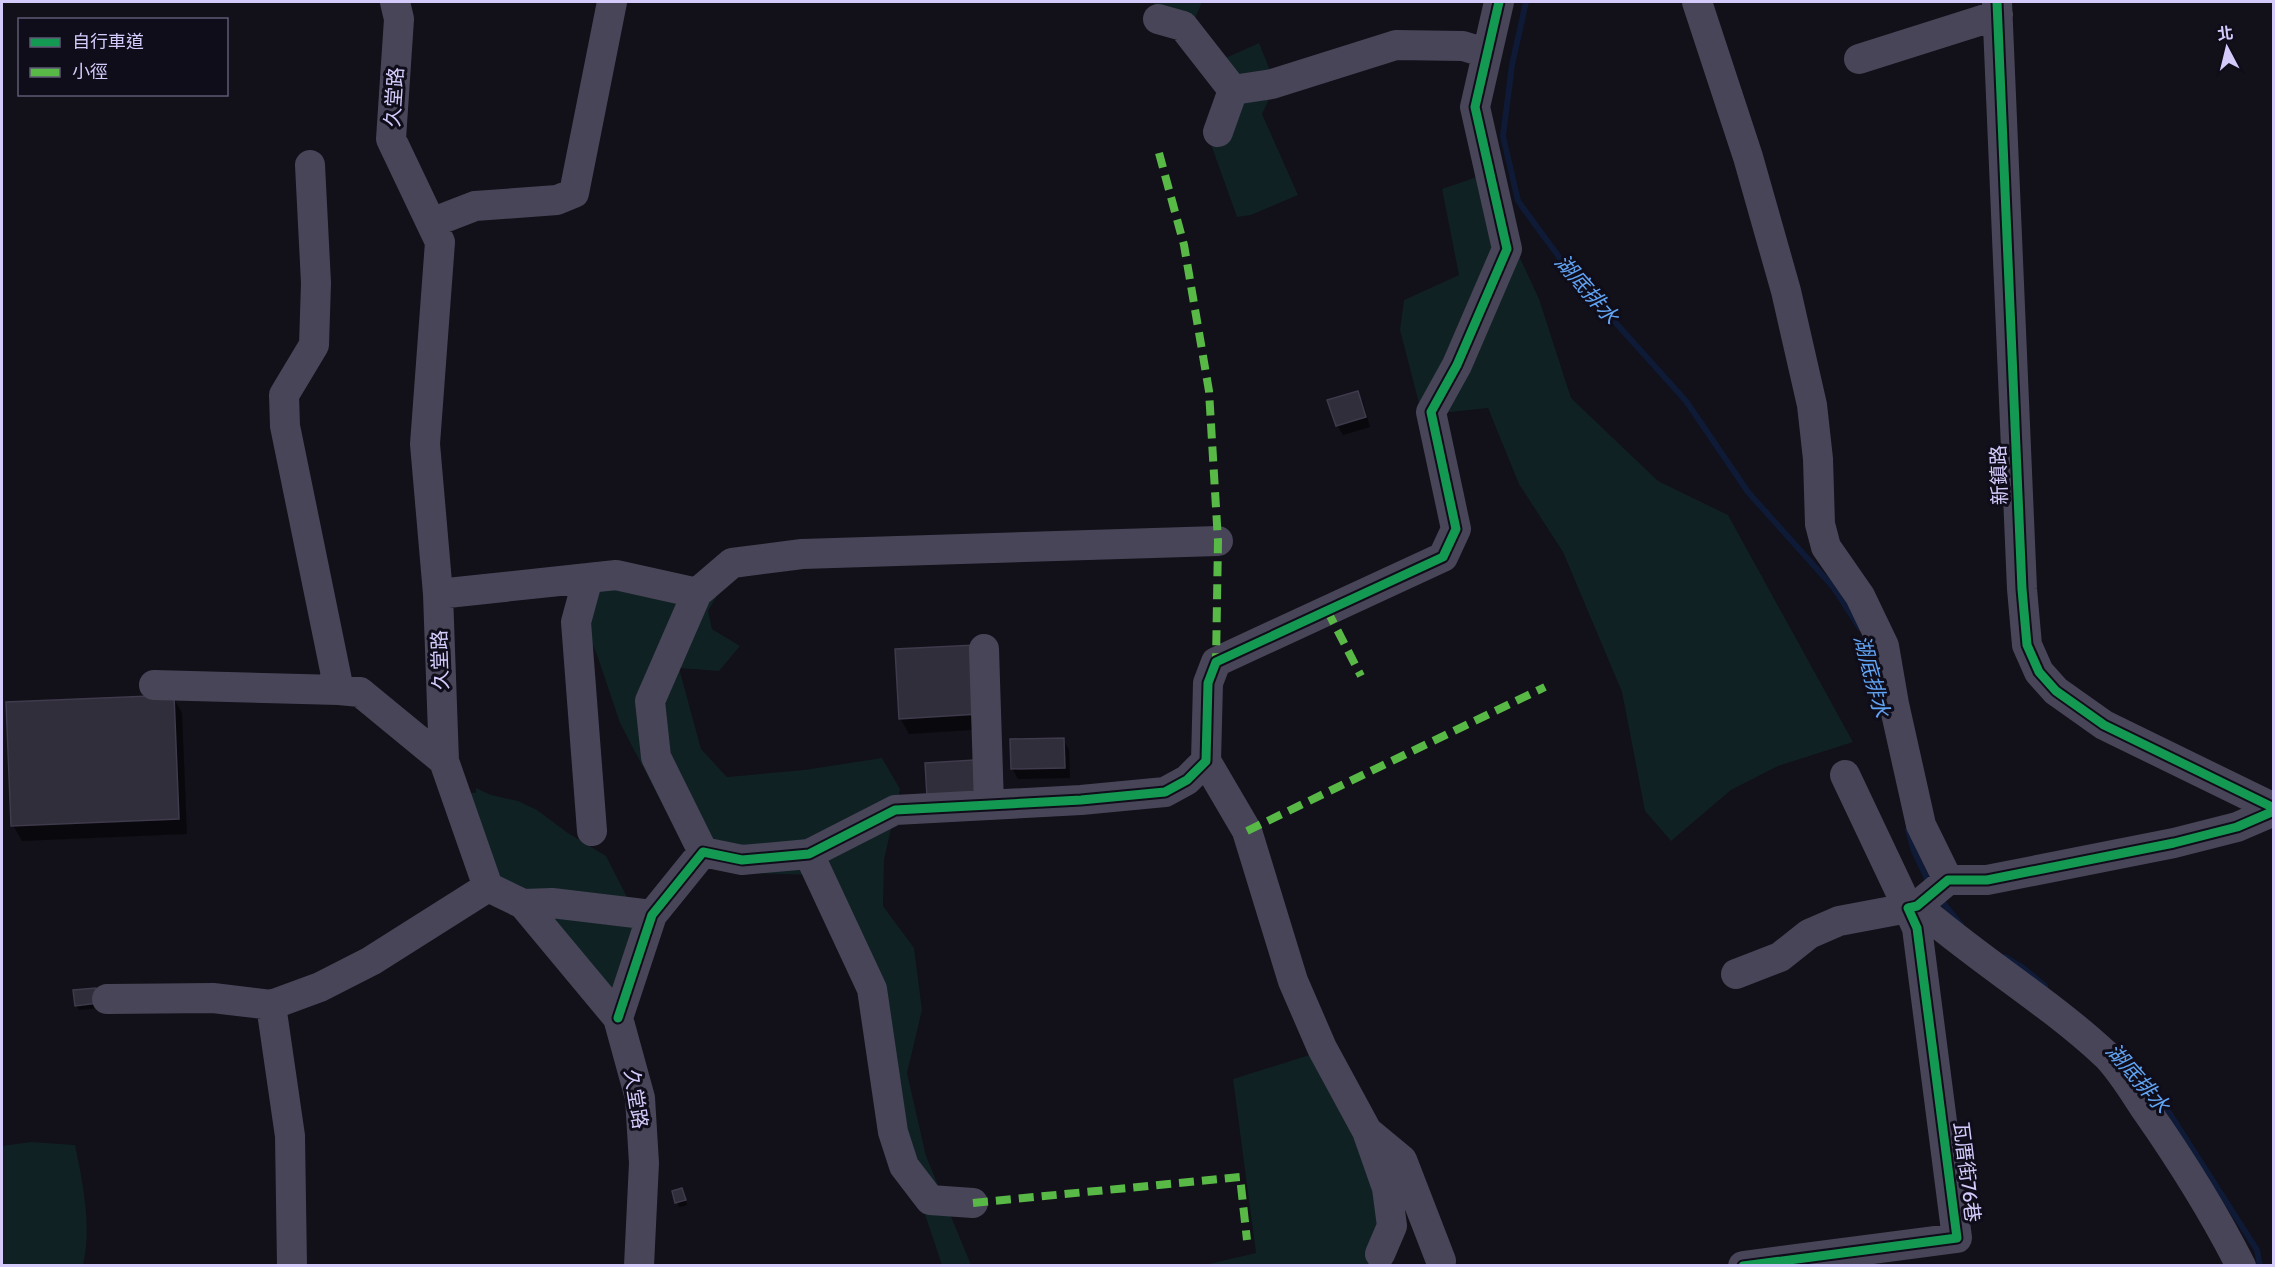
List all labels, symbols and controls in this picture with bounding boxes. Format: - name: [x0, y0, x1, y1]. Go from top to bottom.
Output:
- legend: [18, 18, 228, 96]
- north arrow: [2197, 18, 2257, 78]
- text: 北: [2216, 23, 2234, 44]
- text: 自行車道: [72, 31, 144, 53]
- text: 小徑: [72, 61, 108, 83]
- street label: 久堂路: [380, 66, 408, 128]
- water label: 湖底排水: [1550, 249, 1625, 330]
- street label: 新鎮路: [1986, 445, 2012, 505]
- street label: 久堂路: [427, 630, 453, 690]
- water label: 湖底排水: [1849, 632, 1895, 721]
- water label: 湖底排水: [2101, 1038, 2176, 1119]
- street label: 久堂路: [619, 1067, 653, 1131]
- street label: 瓦厝街76巷: [1949, 1120, 1985, 1224]

